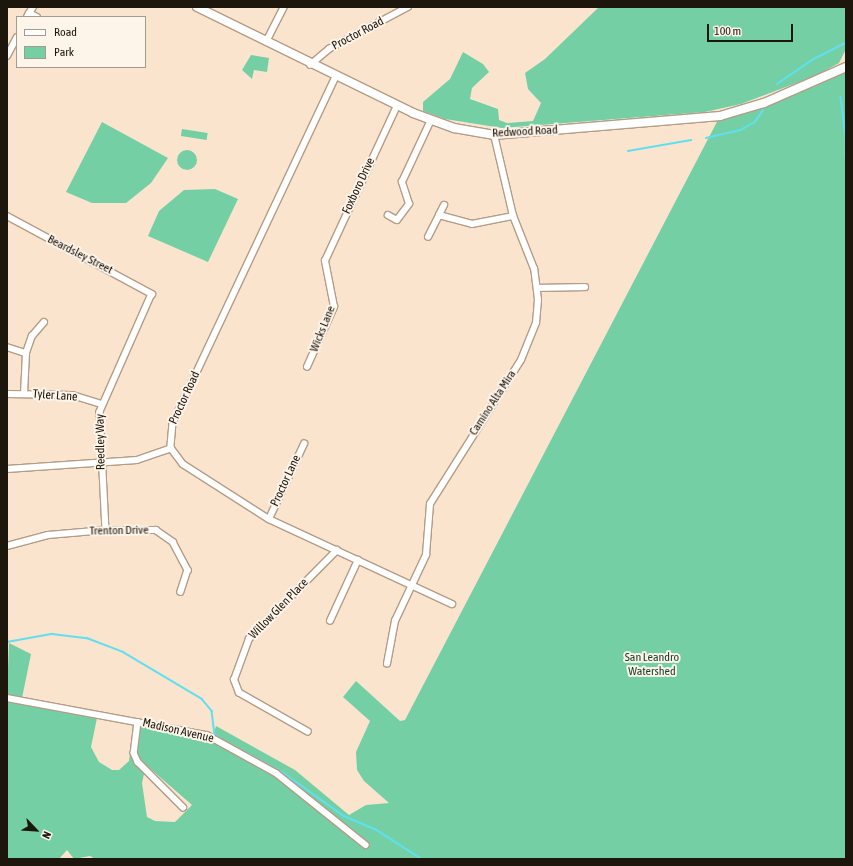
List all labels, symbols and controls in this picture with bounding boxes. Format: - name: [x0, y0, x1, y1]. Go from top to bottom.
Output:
- street label: Proctor Road: [330, 14, 386, 54]
- legend: [16, 16, 146, 68]
- scale bar: [709, 16, 795, 42]
- text: 100 m: [714, 24, 741, 38]
- text: Road: [54, 25, 77, 39]
- text: Park: [54, 45, 74, 59]
- street label: Redwood Road: [492, 123, 558, 141]
- street label: Foxboro Drive: [340, 156, 378, 216]
- street label: Beardsley Street: [45, 232, 115, 278]
- street label: Wicks Lane: [307, 304, 339, 354]
- street label: Camino Alta Mira: [467, 368, 519, 438]
- street label: Proctor Road: [167, 369, 203, 427]
- street label: Tyler Lane: [32, 387, 78, 405]
- street label: Reedley Way: [93, 414, 109, 470]
- street label: Proctor Lane: [268, 453, 304, 509]
- street label: Trenton Drive: [89, 523, 149, 539]
- street label: Willow Glen Place: [246, 576, 312, 642]
- park label: San Leandro Watershed: [625, 651, 679, 679]
- street label: Madison Avenue: [141, 716, 215, 746]
- north arrow: [16, 810, 56, 850]
- text: N: [40, 830, 54, 841]

